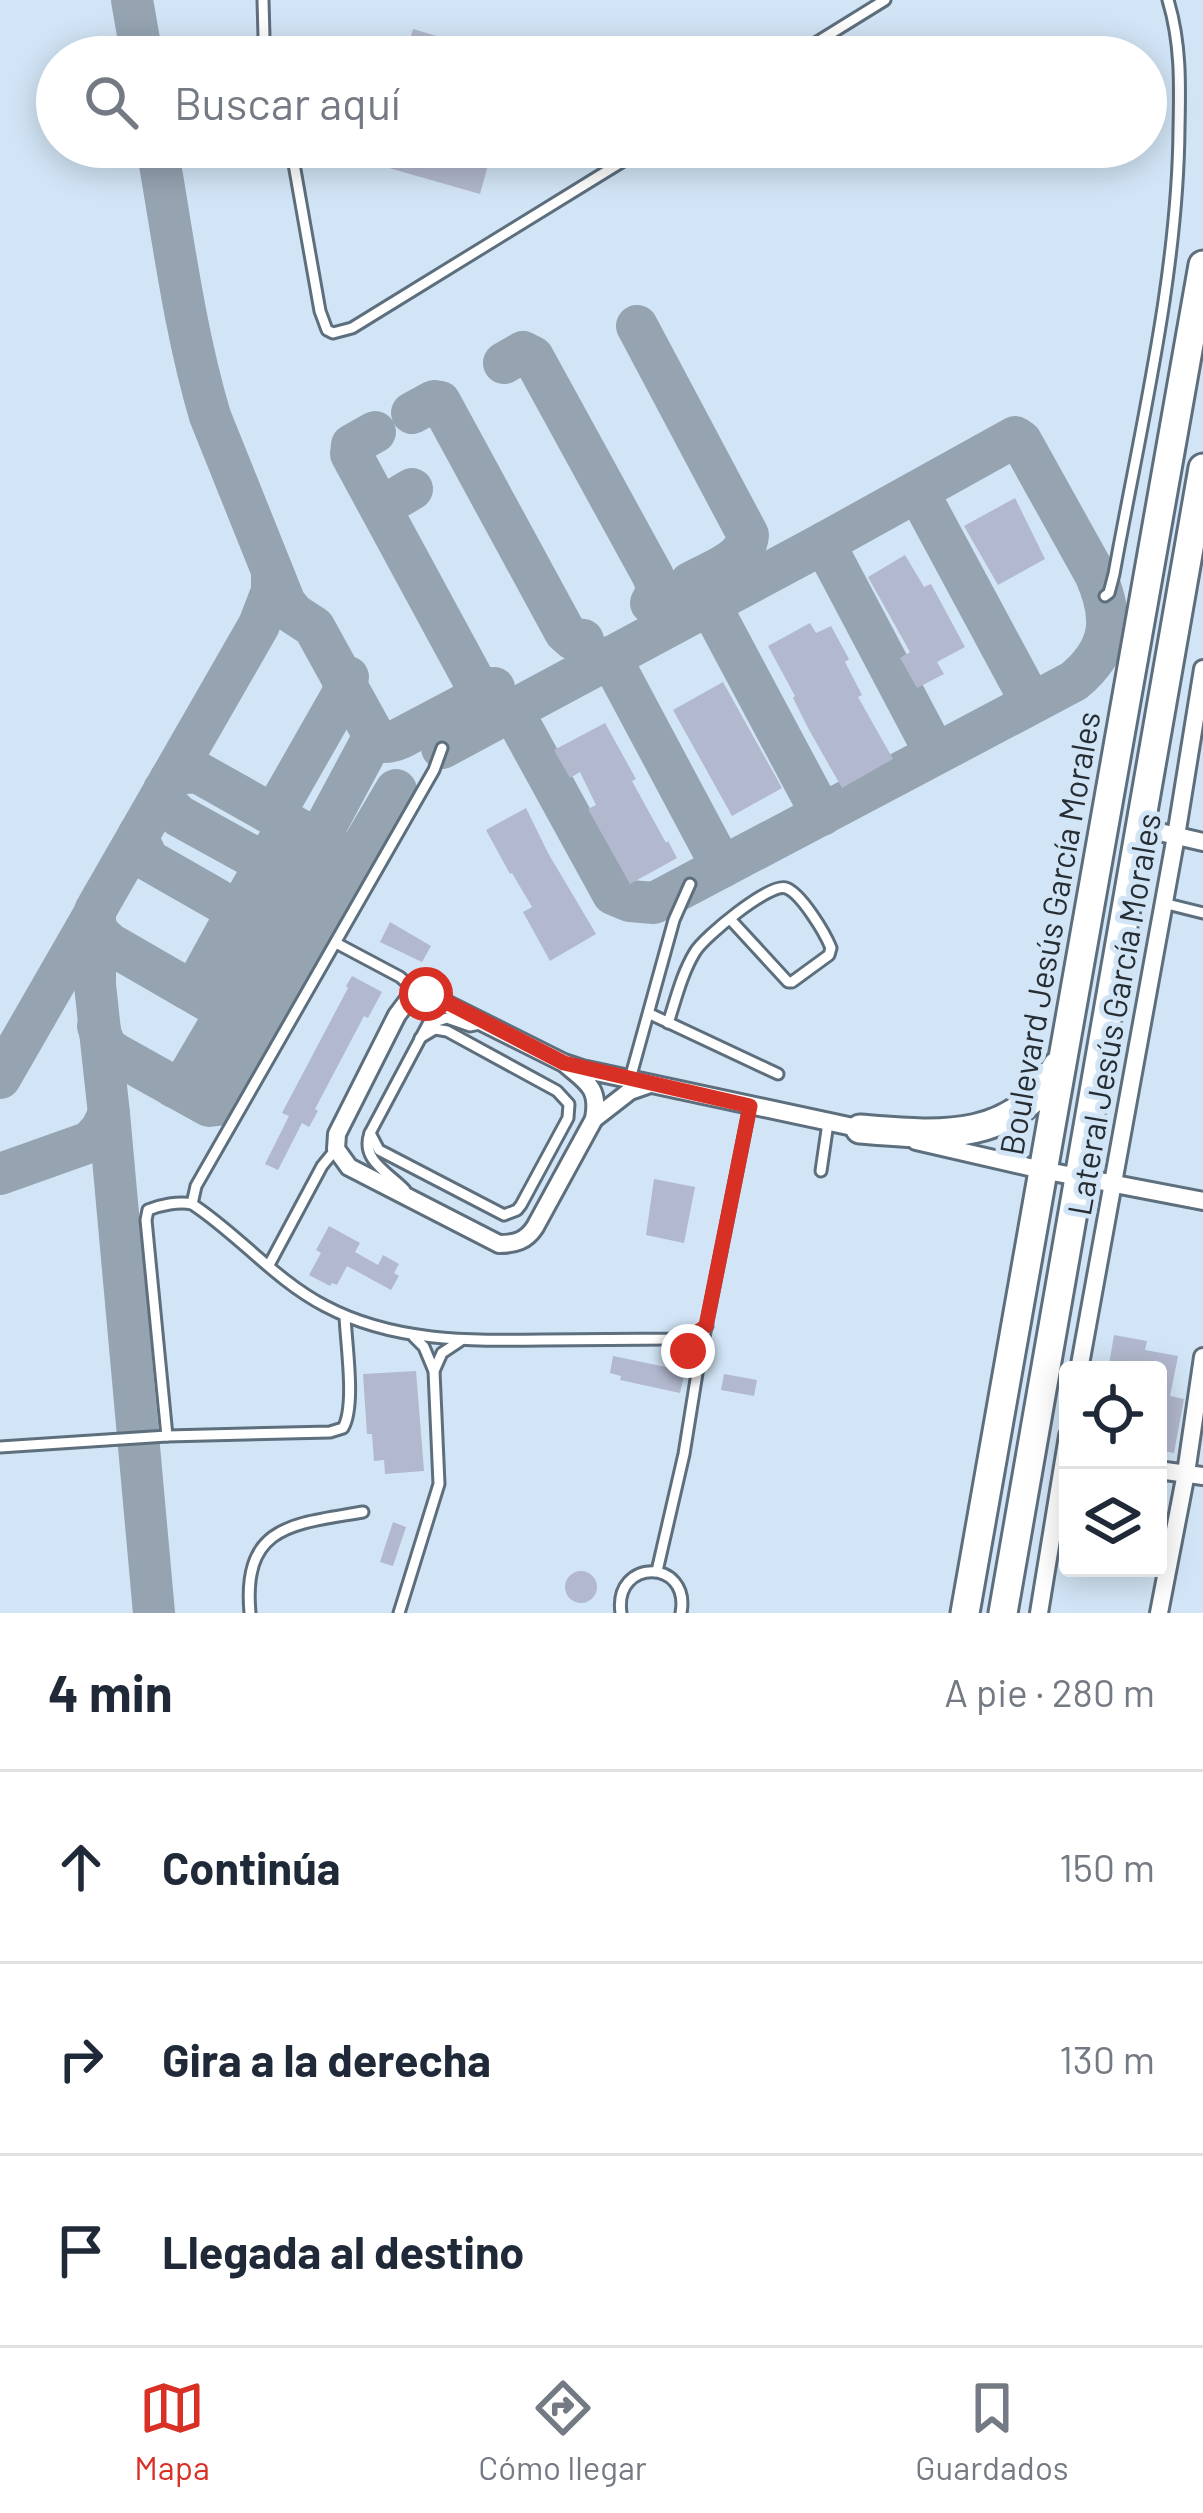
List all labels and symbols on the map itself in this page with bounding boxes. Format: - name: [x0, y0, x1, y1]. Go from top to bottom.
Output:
- street label: Boulevard Jesús García Morales: [990, 708, 1108, 1158]
- street label: Lateral Jesús García Morales: [1058, 810, 1168, 1218]
- route start: [399, 967, 453, 1021]
- route end: [661, 1324, 715, 1378]

